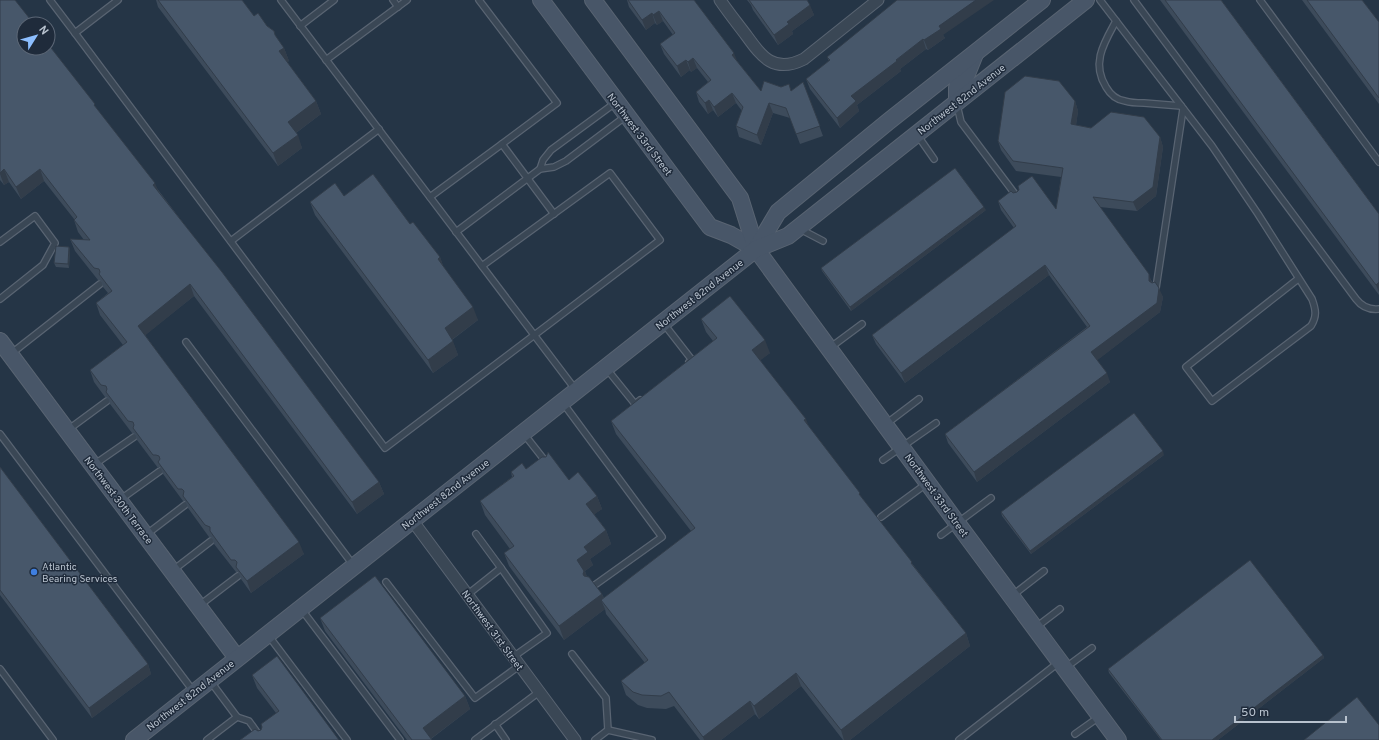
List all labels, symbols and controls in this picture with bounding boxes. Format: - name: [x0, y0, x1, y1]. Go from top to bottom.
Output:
- north arrow: [16, 16, 56, 56]
- text: N: [35, 23, 51, 38]
- street label: Northwest 82nd Avenue: [916, 62, 1008, 138]
- street label: Northwest 33rd Street: [604, 91, 674, 179]
- street label: Northwest 82nd Avenue: [654, 257, 746, 333]
- street label: Northwest 33rd Street: [901, 452, 971, 540]
- street label: Northwest 30th Terrace: [81, 455, 155, 547]
- street label: Northwest 82nd Avenue: [400, 457, 492, 533]
- place label: Atlantic Bearing Services: [42, 561, 118, 586]
- marker: Atlantic Bearing Services: [29, 567, 39, 577]
- street label: Northwest 31st Street: [458, 588, 526, 674]
- street label: Northwest 82nd Avenue: [145, 658, 237, 734]
- scale bar: [1235, 698, 1346, 724]
- text: 50 m: [1241, 705, 1269, 721]

